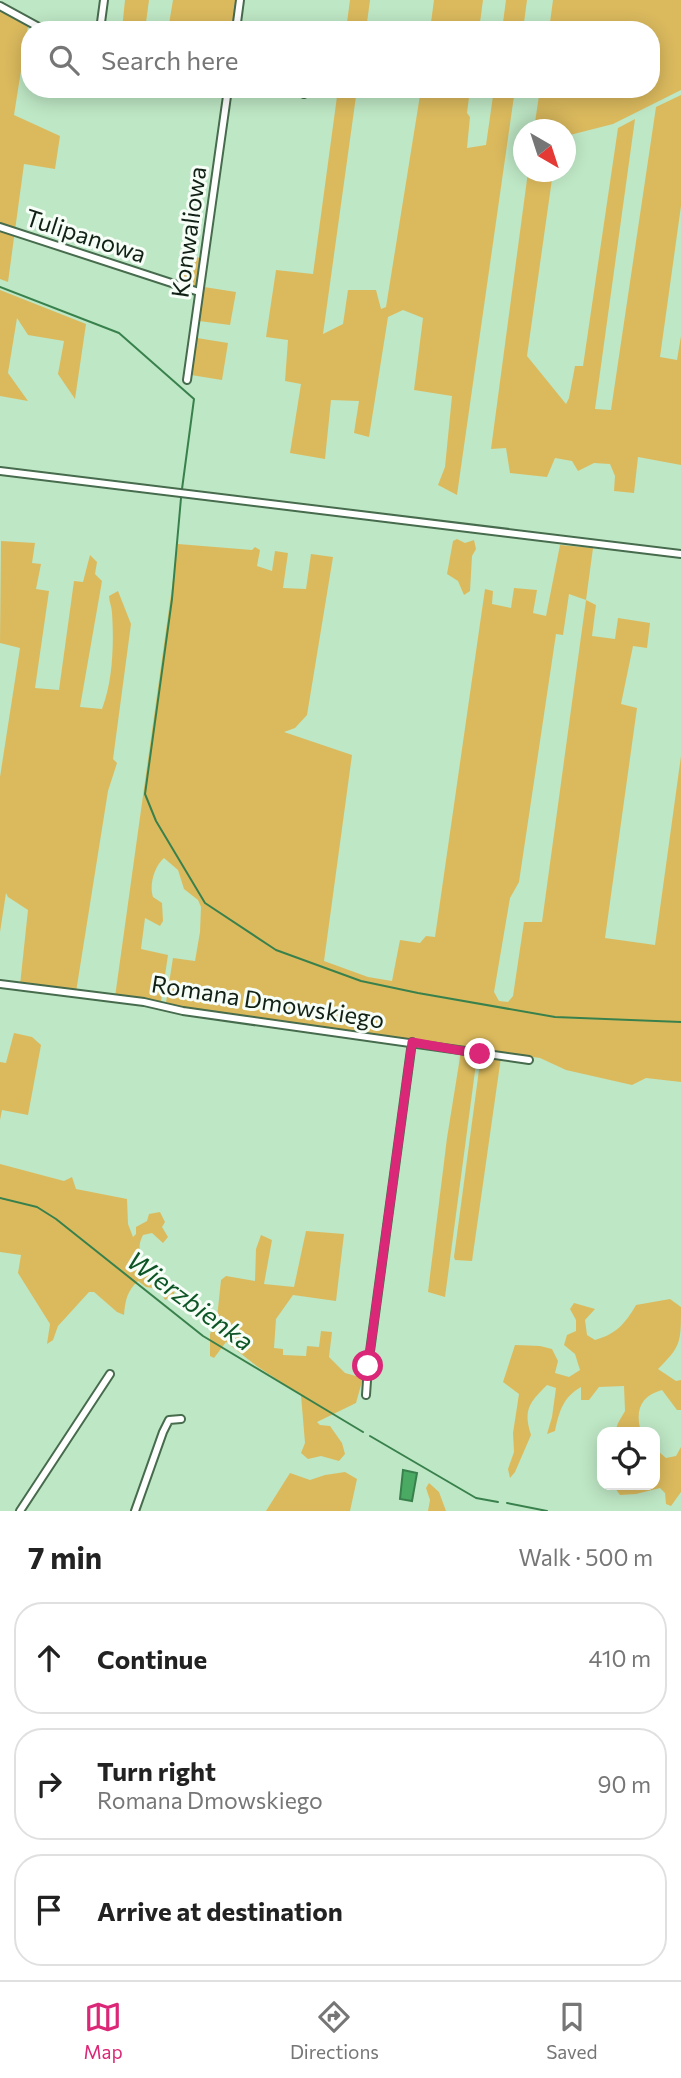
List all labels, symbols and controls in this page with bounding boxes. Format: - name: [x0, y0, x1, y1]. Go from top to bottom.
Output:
- search box: [21, 21, 660, 98]
- icon: search: [45, 41, 83, 79]
- text: Search here: [101, 44, 239, 75]
- north arrow: [513, 119, 576, 182]
- street label: Konwaliowa: [164, 164, 212, 300]
- street label: Tulipanowa: [22, 202, 150, 268]
- street label: Romana Dmowskiego: [149, 968, 387, 1034]
- route end: [464, 1038, 495, 1069]
- water label: Wierzbienka: [122, 1244, 260, 1356]
- route start: [352, 1350, 383, 1381]
- map controls: [597, 1427, 660, 1490]
- button: locate: [597, 1427, 660, 1490]
- text: 7 min: [28, 1538, 102, 1575]
- text: Walk · 500 m: [518, 1543, 653, 1571]
- icon: ahead: [30, 1639, 68, 1677]
- text: Continue: [97, 1643, 207, 1674]
- text: 410 m: [589, 1644, 651, 1672]
- text: Turn right: [97, 1755, 216, 1786]
- icon: right: [30, 1765, 68, 1803]
- text: 90 m: [598, 1770, 651, 1798]
- text: Romana Dmowskiego: [97, 1786, 323, 1814]
- icon: arrive: [30, 1891, 68, 1929]
- text: Arrive at destination: [97, 1895, 343, 1926]
- tab: Map: [84, 1998, 123, 2063]
- tab: Directions: [290, 1998, 379, 2063]
- tab: Saved: [546, 1998, 597, 2063]

